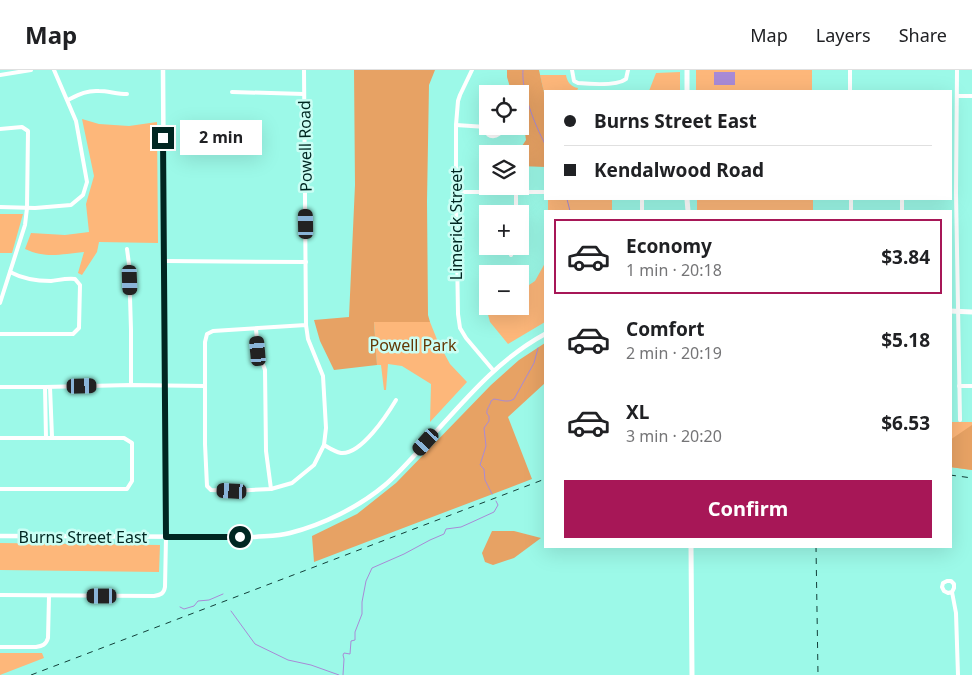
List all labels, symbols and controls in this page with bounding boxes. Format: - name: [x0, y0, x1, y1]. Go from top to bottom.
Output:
- text: Map: [25, 18, 77, 51]
- text: Map: [750, 23, 788, 47]
- text: Layers: [816, 23, 871, 47]
- text: Share: [899, 23, 947, 47]
- map controls: [479, 85, 529, 315]
- button: locate: [479, 85, 529, 135]
- street label: Powell Road: [293, 100, 317, 192]
- text: Burns Street East: [594, 108, 757, 134]
- callout: 2 min: [180, 120, 263, 156]
- text: 2 min: [199, 126, 243, 148]
- route end: [152, 127, 174, 149]
- button: layers: [479, 145, 529, 195]
- text: Kendalwood Road: [594, 157, 764, 183]
- street label: Limerick Street: [445, 168, 467, 280]
- button: +: [479, 205, 529, 255]
- car: [298, 209, 313, 239]
- text: Economy: [626, 233, 712, 259]
- icon: car: [566, 234, 611, 279]
- text: $3.84: [881, 244, 930, 270]
- text: 1 min · 20:18: [626, 259, 722, 281]
- car: [121, 265, 138, 295]
- button: −: [479, 265, 529, 315]
- text: Comfort: [626, 316, 705, 342]
- icon: car: [566, 317, 611, 362]
- text: $5.18: [881, 327, 930, 353]
- park label: Powell Park: [370, 334, 457, 356]
- car: [249, 335, 266, 367]
- text: 2 min · 20:19: [626, 342, 722, 364]
- car: [66, 378, 97, 394]
- text: XL: [626, 399, 649, 425]
- icon: car: [566, 400, 611, 445]
- text: $6.53: [881, 410, 930, 436]
- text: 3 min · 20:20: [626, 425, 722, 447]
- car: [410, 426, 441, 458]
- button: Confirm: [564, 480, 932, 538]
- car: [216, 483, 247, 499]
- street label: Burns Street East: [19, 526, 148, 548]
- route start: [229, 526, 251, 548]
- car: [87, 589, 117, 604]

